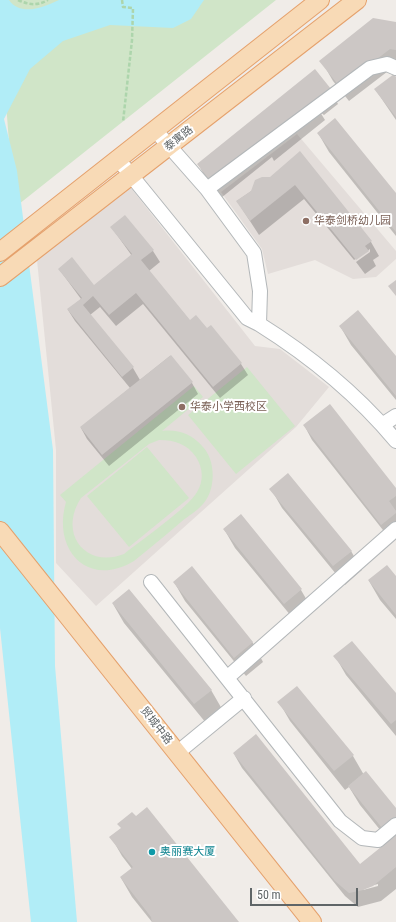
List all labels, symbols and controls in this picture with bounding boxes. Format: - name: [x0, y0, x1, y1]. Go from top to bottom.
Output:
- street label: 泰寓路: [162, 124, 196, 154]
- place label: 华泰剑桥幼儿园: [314, 214, 391, 228]
- marker: 华泰剑桥幼儿园: [301, 216, 311, 226]
- place label: 华泰小学西校区: [190, 400, 267, 414]
- marker: 华泰小学西校区: [177, 402, 187, 412]
- street label: 贸城中路: [137, 705, 175, 747]
- place label: 奥丽赛大厦: [160, 845, 215, 859]
- marker: 奥丽赛大厦: [147, 847, 157, 857]
- scale bar: [252, 880, 360, 906]
- text: 50 m: [257, 888, 281, 902]

